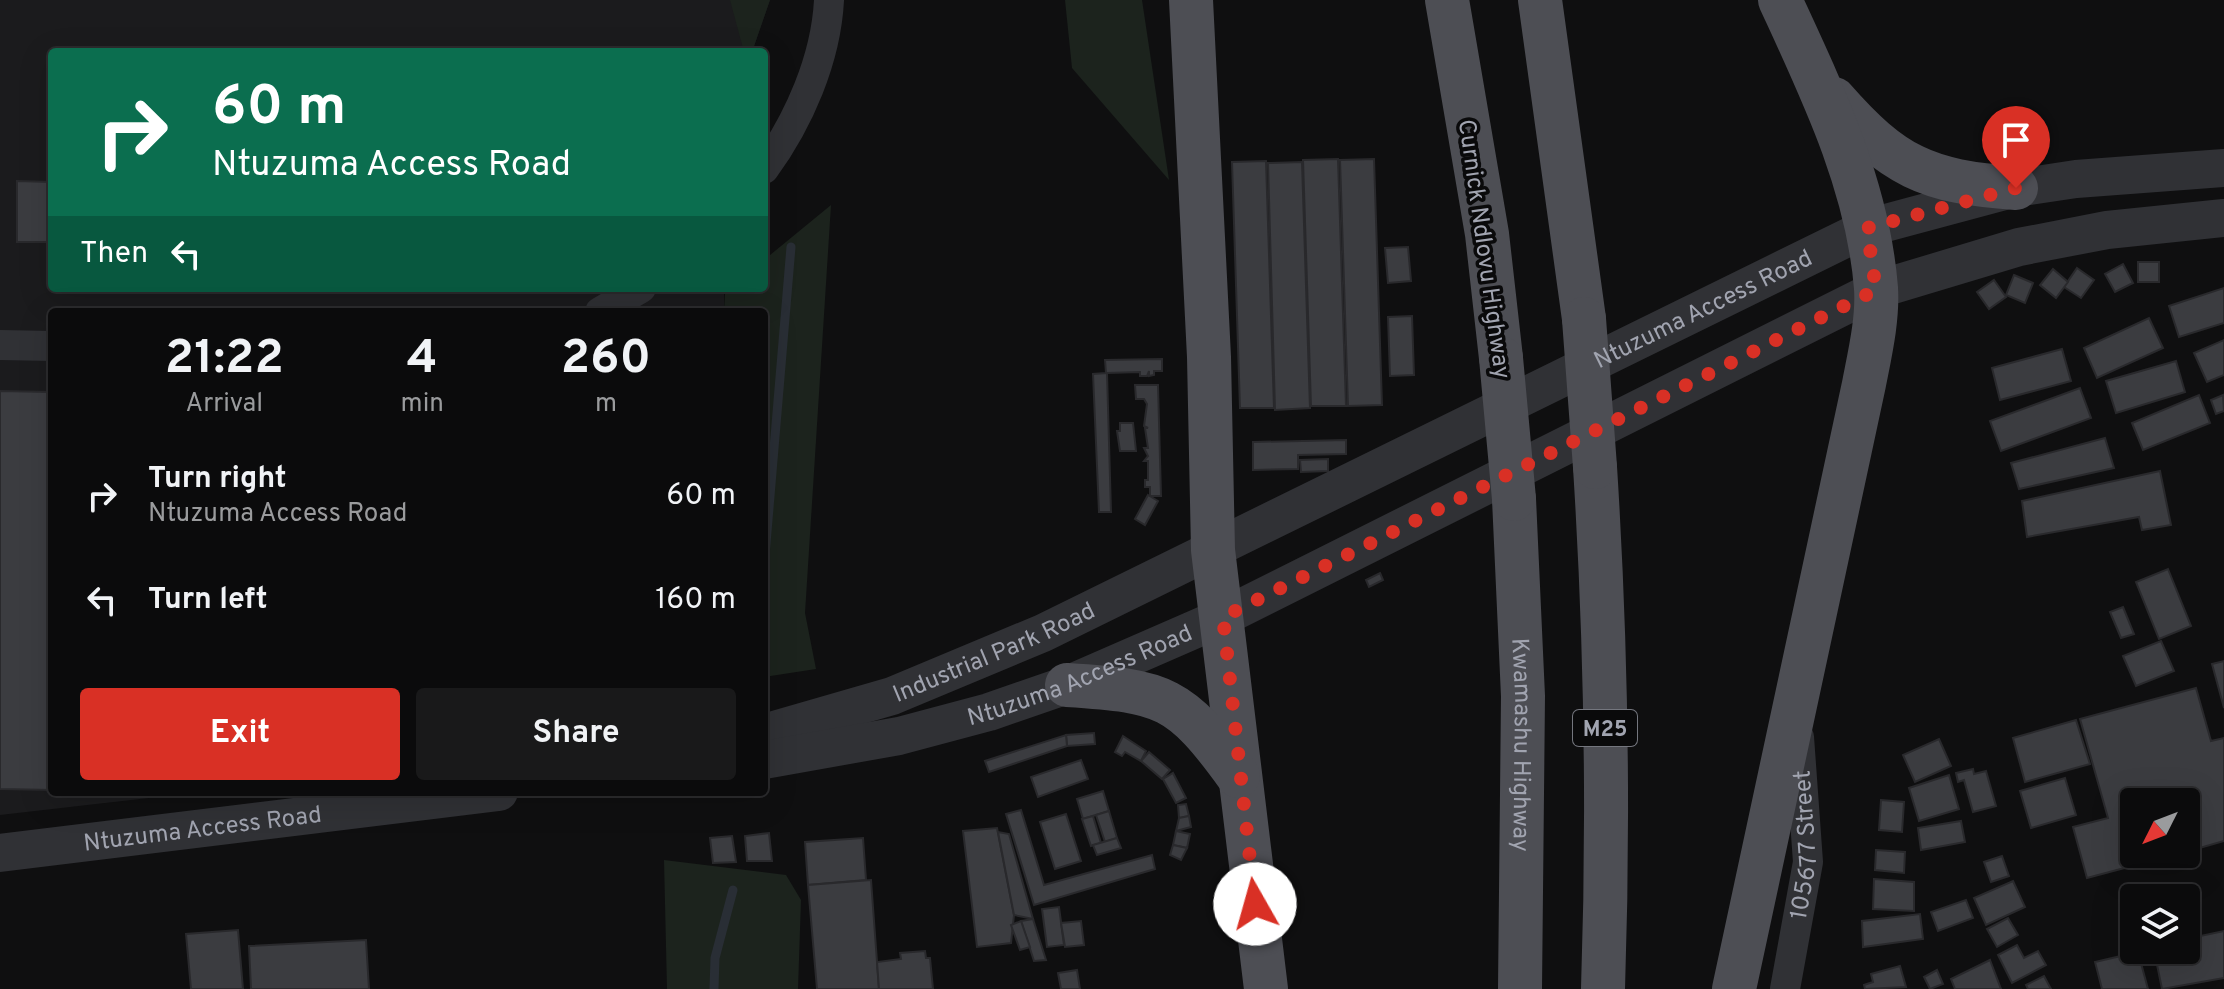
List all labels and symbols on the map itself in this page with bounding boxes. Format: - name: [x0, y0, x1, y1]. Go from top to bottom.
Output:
- pin: [1982, 106, 2050, 188]
- street label: Curnick Ndlovu Highway: [1450, 118, 1516, 381]
- street label: Ntuzuma Access Road: [1590, 244, 1818, 377]
- street label: Industrial Park Road: [889, 597, 1101, 711]
- street label: Ntuzuma Access Road: [964, 619, 1197, 734]
- street label: Kwamashu Highway: [1503, 637, 1536, 852]
- road number: M25: [1573, 710, 1637, 746]
- street label: 105677 Street: [1785, 769, 1825, 922]
- north arrow: [2120, 788, 2200, 868]
- street label: Ntuzuma Access Road: [82, 801, 323, 860]
- position arrow: [1213, 862, 1297, 946]

